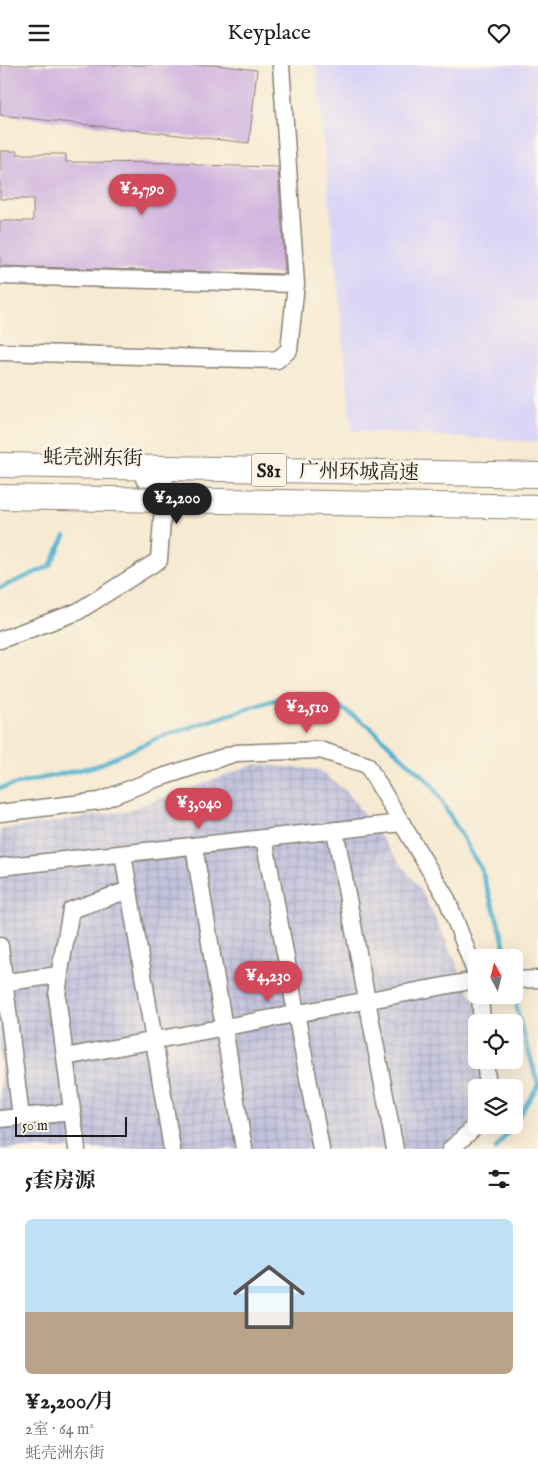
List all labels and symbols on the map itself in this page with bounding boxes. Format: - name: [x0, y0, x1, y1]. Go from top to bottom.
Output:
- pin: ¥2,790: [101, 173, 183, 216]
- street label: 蚝壳洲东街: [43, 445, 143, 472]
- road number: S81: [252, 453, 286, 487]
- street label: 广州环城高速: [299, 459, 419, 486]
- pin: ¥2,200: [136, 483, 218, 525]
- pin: ¥2,510: [266, 691, 348, 734]
- pin: ¥3,040: [158, 787, 240, 830]
- north arrow: [468, 949, 522, 1004]
- pin: ¥4,230: [227, 961, 309, 1003]
- scale bar: [15, 1114, 128, 1137]

